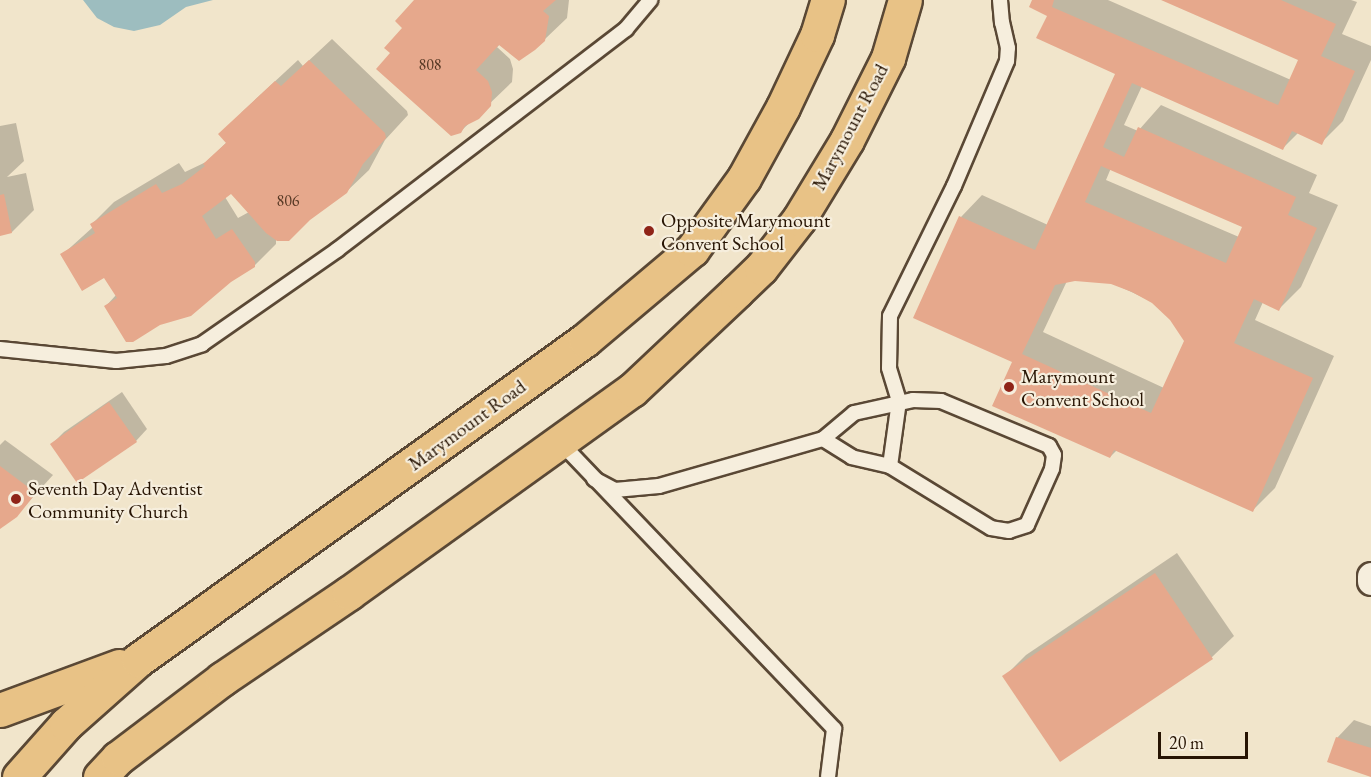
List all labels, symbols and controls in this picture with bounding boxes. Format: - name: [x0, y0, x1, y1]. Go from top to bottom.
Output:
- house number: 808: [418, 55, 442, 75]
- street label: Marymount Road: [807, 60, 893, 194]
- house number: 806: [276, 191, 300, 211]
- place label: Opposite Marymount Convent School: [661, 208, 830, 255]
- marker: Opposite Marymount Convent School: [642, 224, 656, 238]
- place label: Marymount Convent School: [1021, 364, 1144, 411]
- street label: Marymount Road: [403, 374, 531, 476]
- marker: Marymount Convent School: [1002, 380, 1016, 394]
- place label: Seventh Day Adventist Community Church: [28, 476, 202, 523]
- marker: Seventh Day Adventist Community Church: [9, 492, 23, 506]
- scale bar: [1161, 720, 1251, 758]
- text: 20 m: [1169, 731, 1204, 754]

